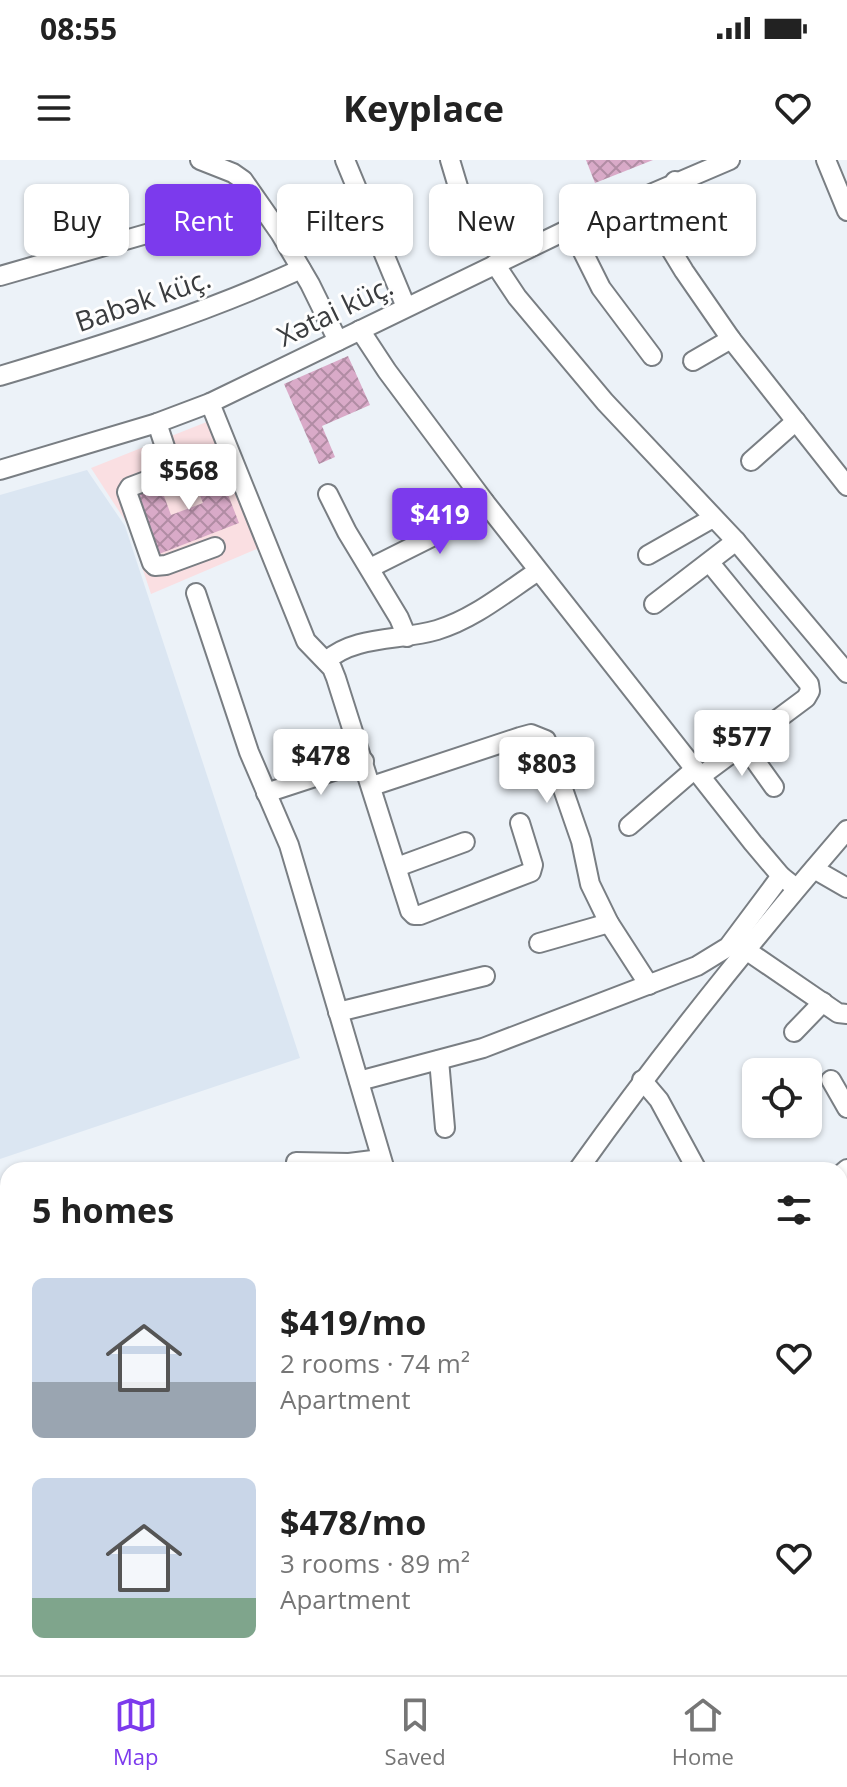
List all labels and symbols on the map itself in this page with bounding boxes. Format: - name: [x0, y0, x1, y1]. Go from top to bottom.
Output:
- street label: Babək küç.: [70, 258, 216, 340]
- street label: Xətai küç.: [270, 266, 399, 354]
- pin: $568: [142, 444, 236, 512]
- pin: $419: [393, 488, 487, 556]
- pin: $577: [695, 710, 789, 778]
- pin: $478: [274, 729, 368, 797]
- pin: $803: [500, 737, 594, 805]

